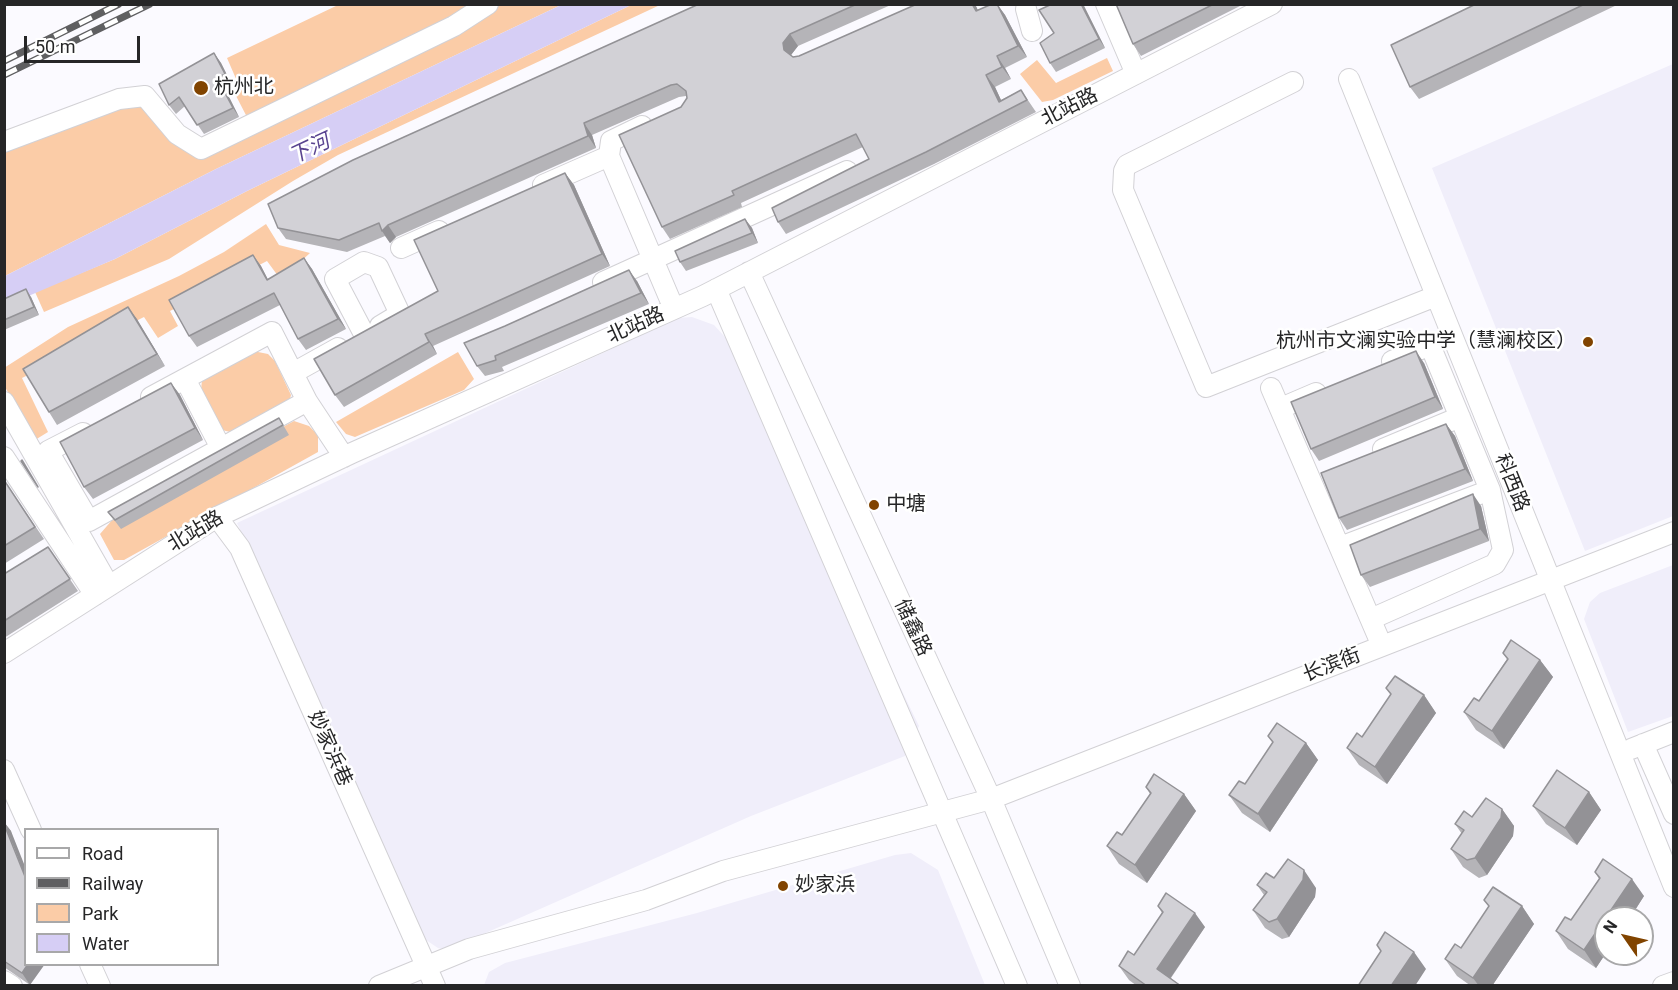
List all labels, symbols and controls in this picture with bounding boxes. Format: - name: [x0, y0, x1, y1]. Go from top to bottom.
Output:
- scale bar: [27, 24, 142, 62]
- text: 50 m: [35, 36, 75, 57]
- place label: 杭州北: [214, 76, 274, 100]
- marker: 杭州北: [192, 79, 210, 97]
- street label: 北站路: [1038, 84, 1102, 132]
- water label: 下河: [286, 130, 334, 170]
- street label: 北站路: [604, 303, 668, 349]
- place label: 杭州市文澜实验中学（慧澜校区）: [1276, 330, 1576, 354]
- marker: 杭州市文澜实验中学（慧澜校区）: [1581, 335, 1595, 349]
- street label: 科西路: [1489, 451, 1533, 515]
- place label: 中塘: [886, 493, 926, 517]
- marker: 中塘: [867, 498, 881, 512]
- street label: 北站路: [164, 506, 228, 558]
- street label: 储鑫路: [888, 596, 936, 660]
- street label: 长滨街: [1300, 644, 1364, 688]
- street label: 妙家浜巷: [302, 708, 356, 790]
- legend: [24, 828, 219, 966]
- text: Road: [82, 843, 123, 864]
- text: Railway: [82, 873, 143, 894]
- place label: 妙家浜: [795, 874, 855, 898]
- marker: 妙家浜: [776, 879, 790, 893]
- text: Park: [82, 903, 118, 924]
- north arrow: [1594, 906, 1654, 966]
- text: N: [1599, 917, 1621, 937]
- text: Water: [82, 933, 129, 954]

